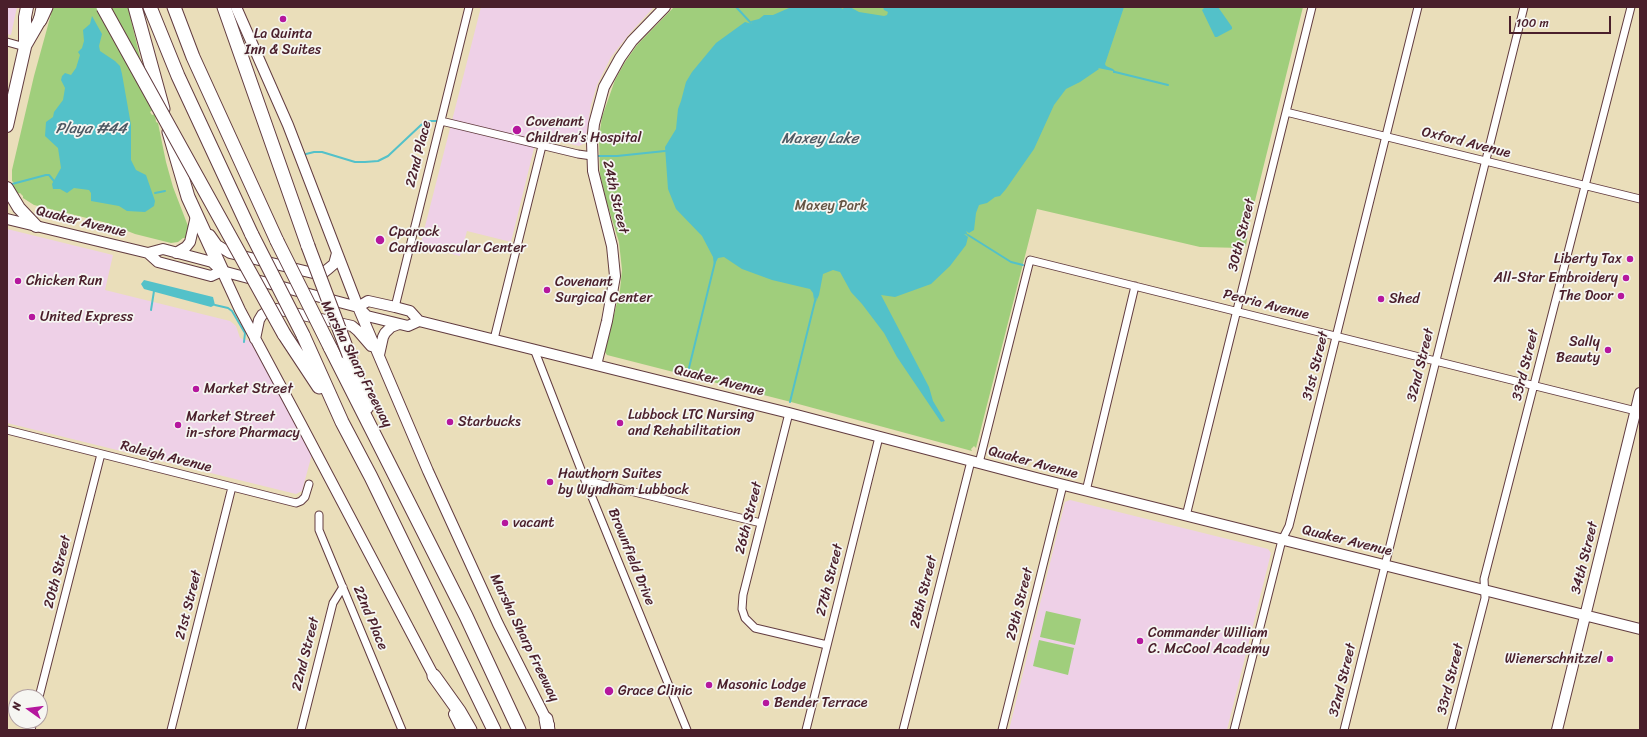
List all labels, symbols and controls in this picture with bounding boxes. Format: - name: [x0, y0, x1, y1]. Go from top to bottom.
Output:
- scale bar: [1511, 8, 1613, 34]
- text: 100 m: [1516, 12, 1549, 34]
- marker: La Quinta Inn & Suites: [278, 14, 288, 24]
- place label: La Quinta Inn & Suites: [245, 26, 321, 58]
- place label: Covenant Children’s Hospital: [526, 114, 641, 146]
- street label: 22nd Place: [403, 119, 435, 189]
- water label: Playa #44: [55, 120, 127, 138]
- marker: Covenant Children’s Hospital: [511, 124, 523, 136]
- street label: Oxford Avenue: [1420, 124, 1512, 162]
- water label: Maxey Lake: [782, 130, 858, 148]
- street label: 24th Street: [598, 159, 632, 235]
- street label: 30th Street: [1225, 197, 1259, 273]
- park label: Maxey Park: [795, 198, 867, 214]
- street label: Quaker Avenue: [34, 203, 128, 241]
- place label: Cparock Cardiovascular Center: [389, 224, 526, 256]
- marker: Cparock Cardiovascular Center: [374, 234, 386, 246]
- place label: Liberty Tax: [1554, 251, 1622, 267]
- marker: Liberty Tax: [1625, 254, 1635, 264]
- place label: All-Star Embroidery: [1494, 270, 1618, 286]
- place label: Chicken Run: [26, 273, 102, 289]
- marker: All-Star Embroidery: [1621, 273, 1631, 283]
- place label: Covenant Surgical Center: [555, 274, 652, 306]
- marker: Chicken Run: [13, 276, 23, 286]
- marker: Covenant Surgical Center: [542, 285, 552, 295]
- street label: Peoria Avenue: [1221, 286, 1311, 324]
- place label: The Door: [1559, 288, 1613, 304]
- place label: Shed: [1389, 291, 1420, 307]
- marker: The Door: [1616, 291, 1626, 301]
- marker: Shed: [1376, 294, 1386, 304]
- street label: Marsha Sharp Freeway: [317, 298, 395, 430]
- place label: United Express: [40, 309, 133, 325]
- marker: United Express: [27, 312, 37, 322]
- street label: 32nd Street: [1404, 327, 1438, 403]
- street label: 33rd Street: [1509, 328, 1543, 402]
- street label: 31st Street: [1299, 330, 1333, 402]
- place label: Sally Beauty: [1556, 334, 1600, 366]
- marker: Sally Beauty: [1603, 345, 1613, 355]
- street label: Quaker Avenue: [672, 362, 766, 400]
- place label: Market Street: [204, 381, 293, 397]
- marker: Market Street: [191, 384, 201, 394]
- place label: Lubbock LTC Nursing and Rehabilitation: [628, 407, 755, 440]
- place label: Market Street in-store Pharmacy: [186, 409, 300, 442]
- place label: Starbucks: [458, 414, 521, 430]
- marker: Starbucks: [445, 417, 455, 427]
- marker: Lubbock LTC Nursing and Rehabilitation: [615, 418, 625, 428]
- marker: Market Street in-store Pharmacy: [173, 420, 183, 430]
- street label: Raleigh Avenue: [119, 438, 213, 476]
- street label: Quaker Avenue: [986, 443, 1080, 483]
- place label: Hawthorn Suites by Wyndham Lubbock: [558, 466, 689, 498]
- marker: Hawthorn Suites by Wyndham Lubbock: [545, 477, 555, 487]
- street label: 26th Street: [732, 480, 766, 556]
- street label: Brownfield Drive: [604, 506, 658, 608]
- place label: vacant: [513, 515, 554, 531]
- marker: vacant: [500, 518, 510, 528]
- street label: 34th Street: [1568, 520, 1602, 596]
- street label: Quaker Avenue: [1300, 522, 1394, 560]
- street label: 20th Street: [41, 534, 75, 610]
- street label: 27th Street: [813, 542, 847, 618]
- street label: 28th Street: [907, 554, 941, 630]
- street label: 29th Street: [1003, 566, 1037, 642]
- street label: 21st Street: [172, 569, 206, 641]
- street label: Marsha Sharp Freeway: [486, 571, 562, 705]
- street label: 22nd Place: [349, 583, 391, 653]
- street label: 22nd Street: [289, 615, 323, 693]
- place label: Commander William C. McCool Academy: [1148, 625, 1269, 658]
- marker: Commander William C. McCool Academy: [1135, 636, 1145, 646]
- street label: 32nd Street: [1326, 642, 1360, 718]
- street label: 33rd Street: [1434, 642, 1468, 716]
- place label: Wienerschnitzel: [1505, 651, 1602, 667]
- marker: Wienerschnitzel: [1605, 654, 1615, 664]
- place label: Masonic Lodge: [717, 677, 806, 693]
- marker: Masonic Lodge: [704, 680, 714, 690]
- place label: Grace Clinic: [618, 683, 692, 699]
- marker: Grace Clinic: [603, 685, 615, 697]
- north arrow: [8, 689, 48, 729]
- place label: Bender Terrace: [774, 695, 867, 711]
- marker: Bender Terrace: [761, 698, 771, 708]
- text: N: [7, 700, 27, 712]

